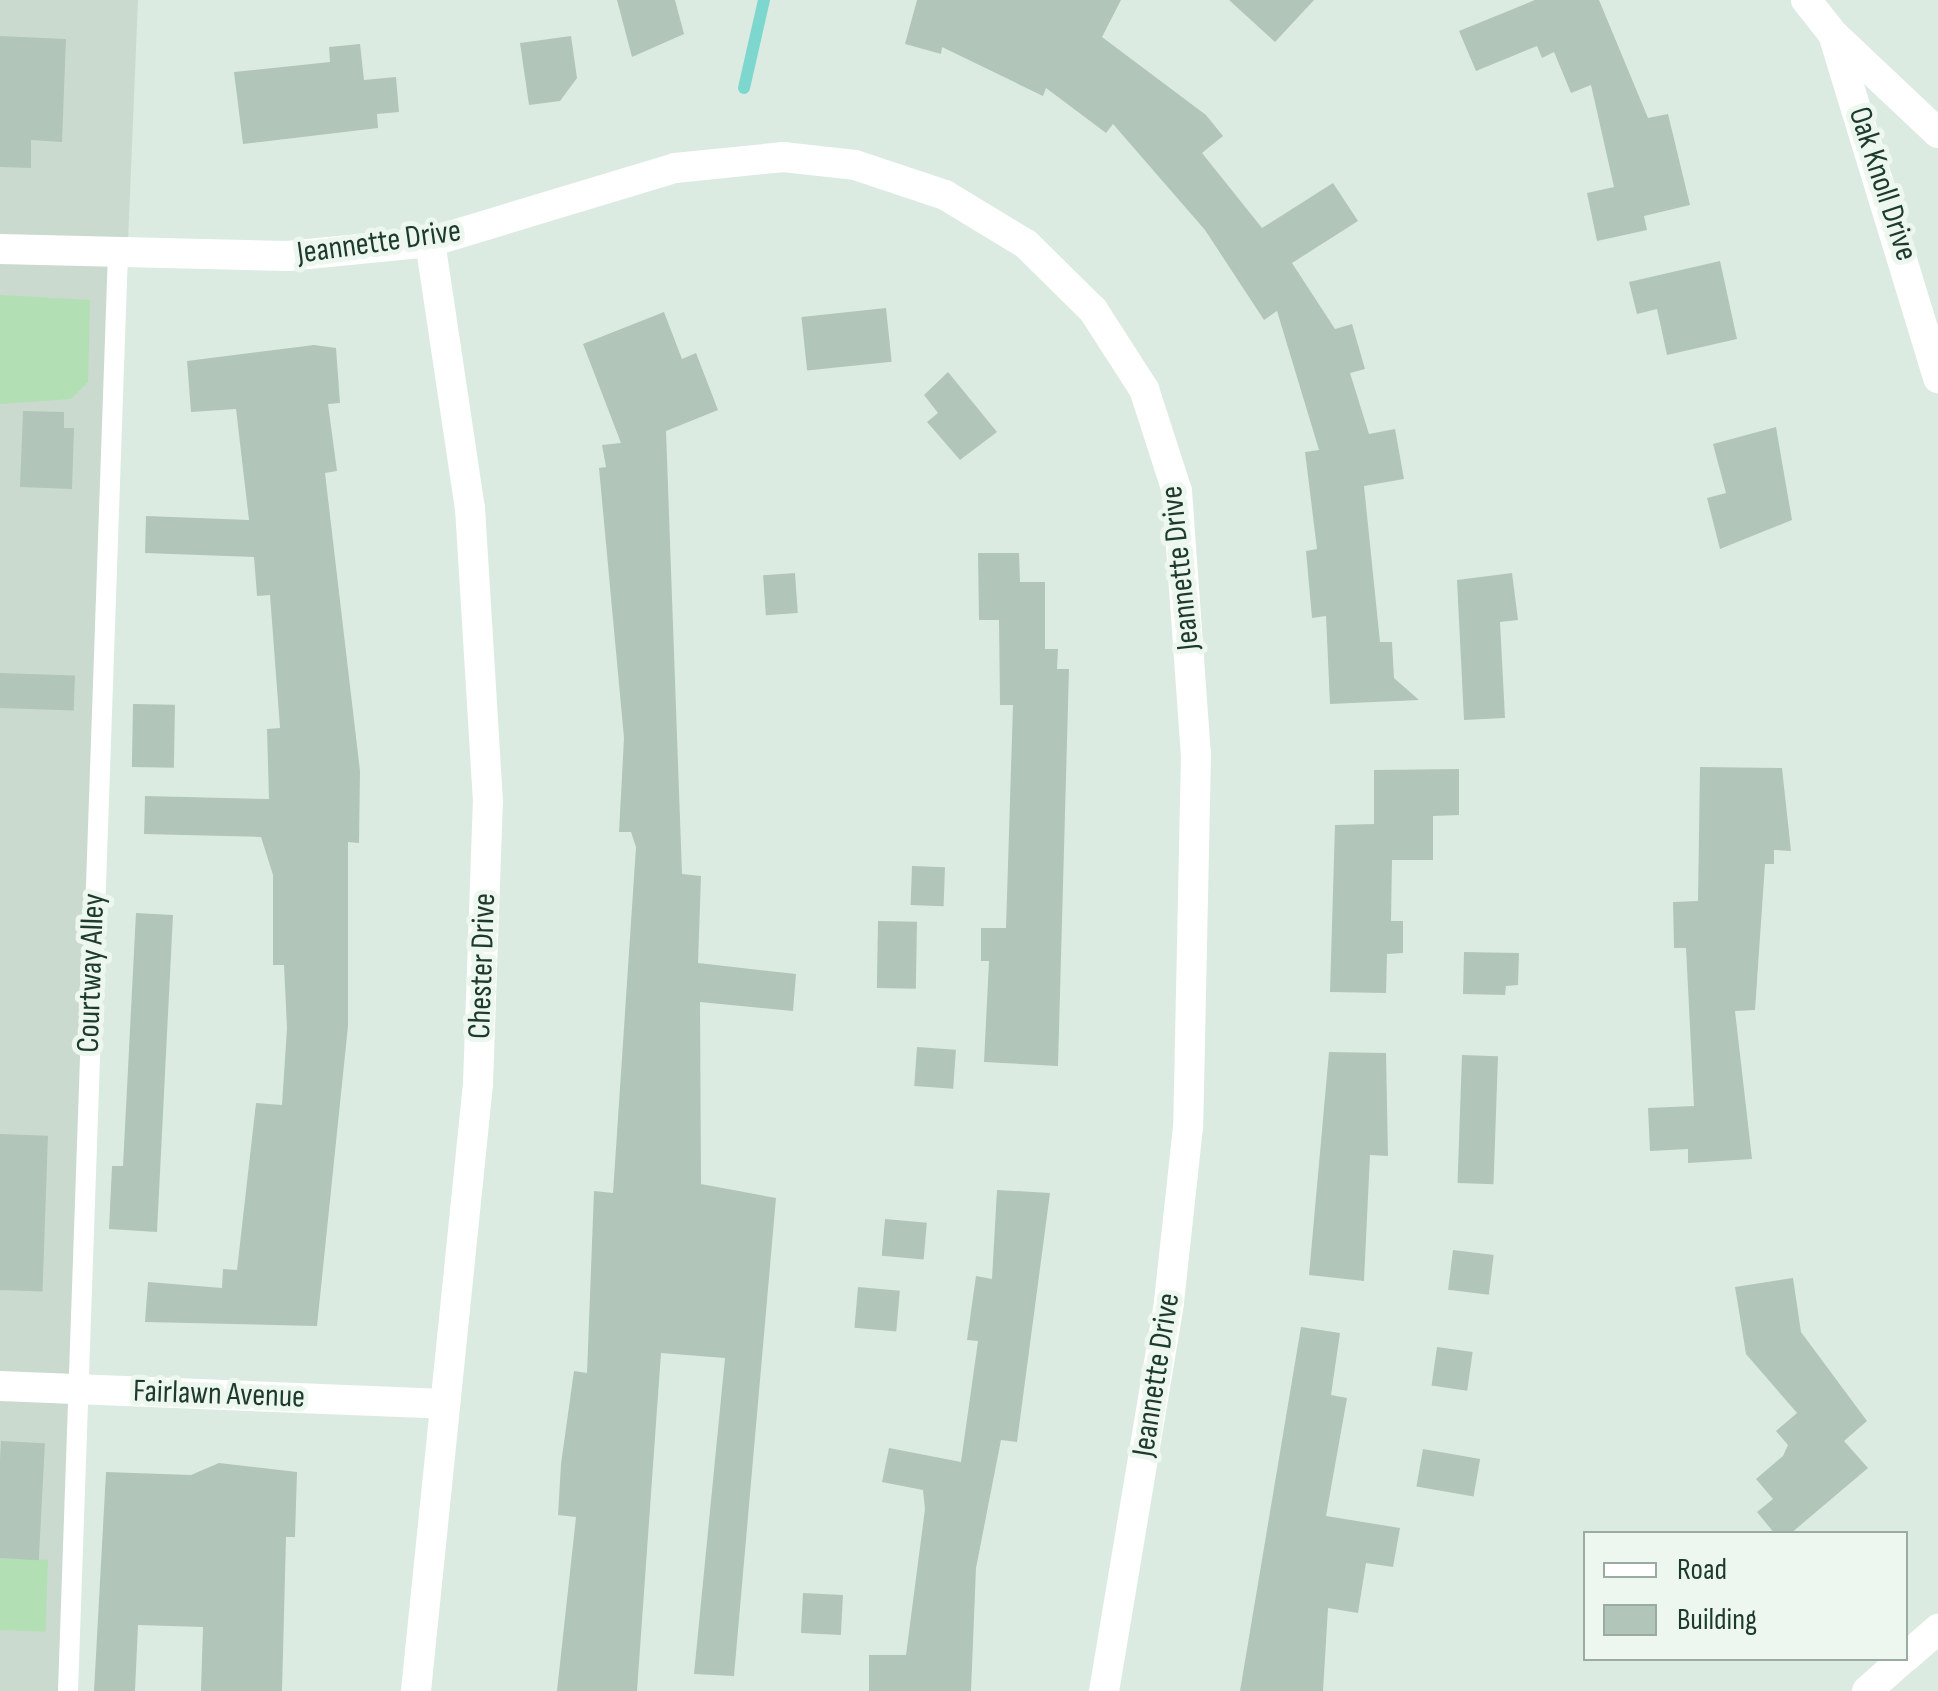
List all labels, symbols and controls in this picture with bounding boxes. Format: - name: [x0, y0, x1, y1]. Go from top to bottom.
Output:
- street label: Oak Knoll Drive: [1839, 102, 1925, 266]
- street label: Jeannette Drive: [295, 213, 463, 273]
- street label: Jeannette Drive: [1153, 484, 1209, 652]
- street label: Chester Drive: [461, 892, 505, 1040]
- street label: Courtway Alley: [70, 893, 114, 1053]
- street label: Jeannette Drive: [1125, 1291, 1189, 1459]
- street label: Fairlawn Avenue: [132, 1373, 306, 1417]
- legend: [1583, 1531, 1908, 1661]
- text: Road: [1677, 1552, 1727, 1588]
- text: Building: [1677, 1602, 1757, 1638]

